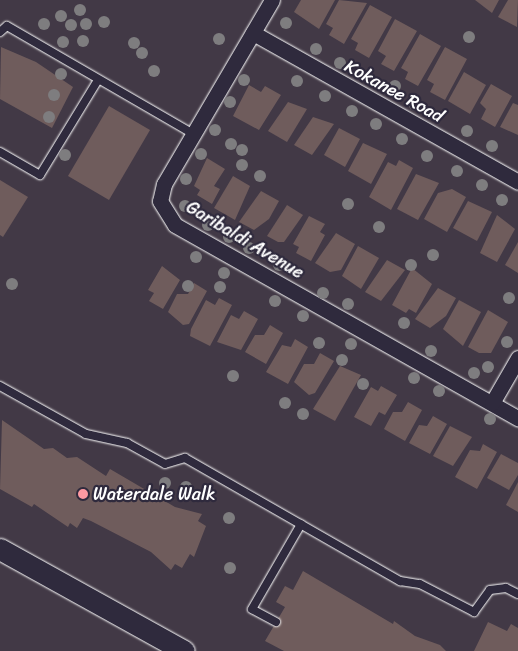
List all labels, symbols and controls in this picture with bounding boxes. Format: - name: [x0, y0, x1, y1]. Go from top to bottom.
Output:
- street label: Kokanee Road: [341, 55, 447, 127]
- street label: Garibaldi Avenue: [182, 197, 308, 283]
- place label: Waterdale Walk: [93, 483, 216, 505]
- marker: Waterdale Walk: [77, 488, 89, 500]

